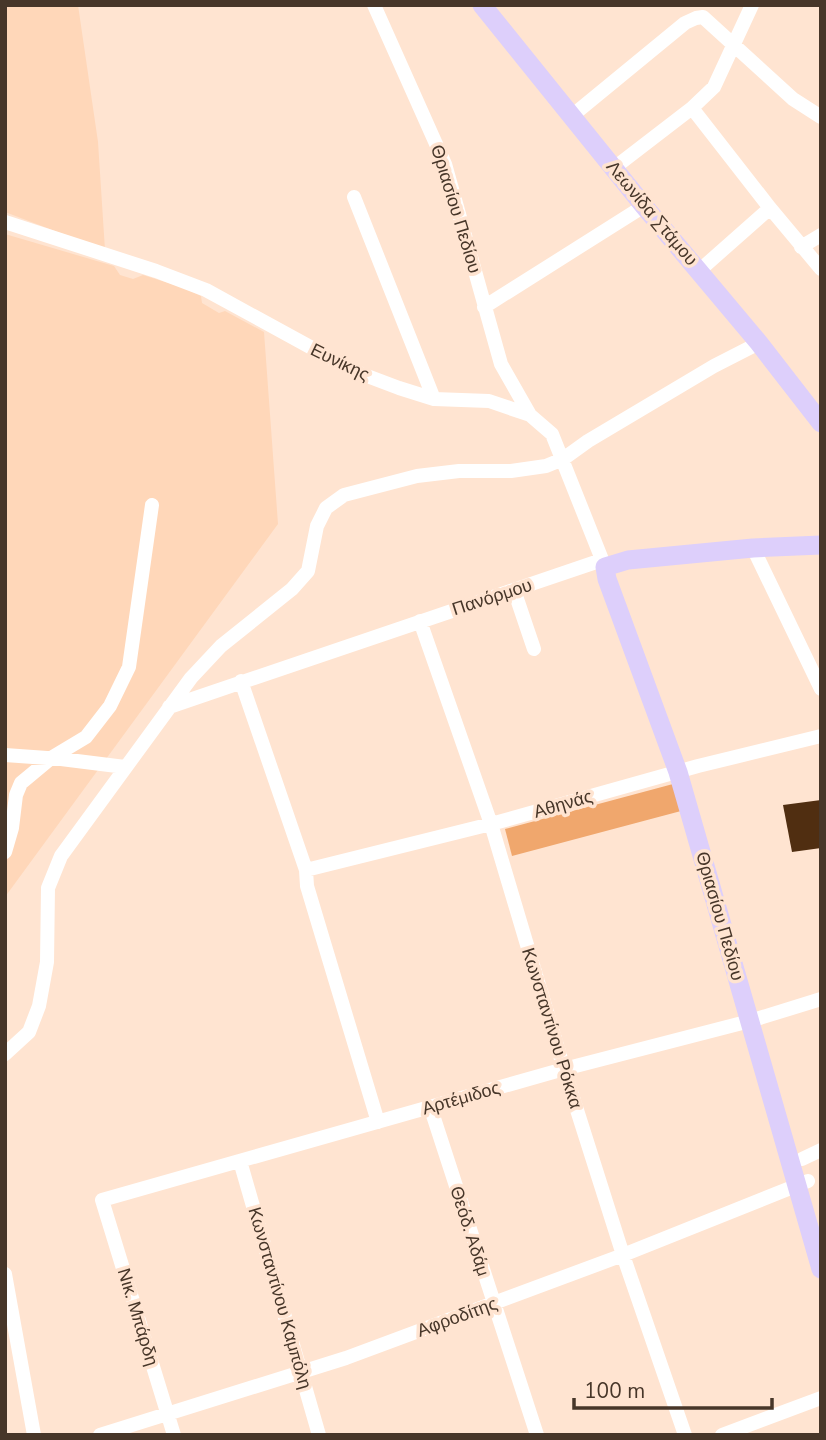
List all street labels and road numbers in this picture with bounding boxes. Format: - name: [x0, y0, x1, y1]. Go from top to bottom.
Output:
- street label: Θριασίου Πεδίου: [425, 142, 487, 276]
- street label: Λεωνίδα Στάμου: [601, 155, 703, 271]
- street label: Ευνίκης: [307, 338, 374, 387]
- street label: Πανόρμου: [449, 573, 535, 621]
- street label: Αθηνάς: [531, 784, 596, 824]
- street label: Θριασίου Πεδίου: [690, 849, 750, 983]
- street label: Κωνσταντίνου Ρόκκα: [516, 945, 588, 1111]
- street label: Αρτέμιδος: [419, 1075, 503, 1121]
- street label: Θεόδ. Αδάμ: [444, 1183, 496, 1279]
- street label: Κωνσταντίνου Καμπόλη: [243, 1204, 317, 1392]
- street label: Νικ. Μπάρδη: [112, 1265, 164, 1369]
- street label: Αφροδίτης: [414, 1291, 501, 1343]

